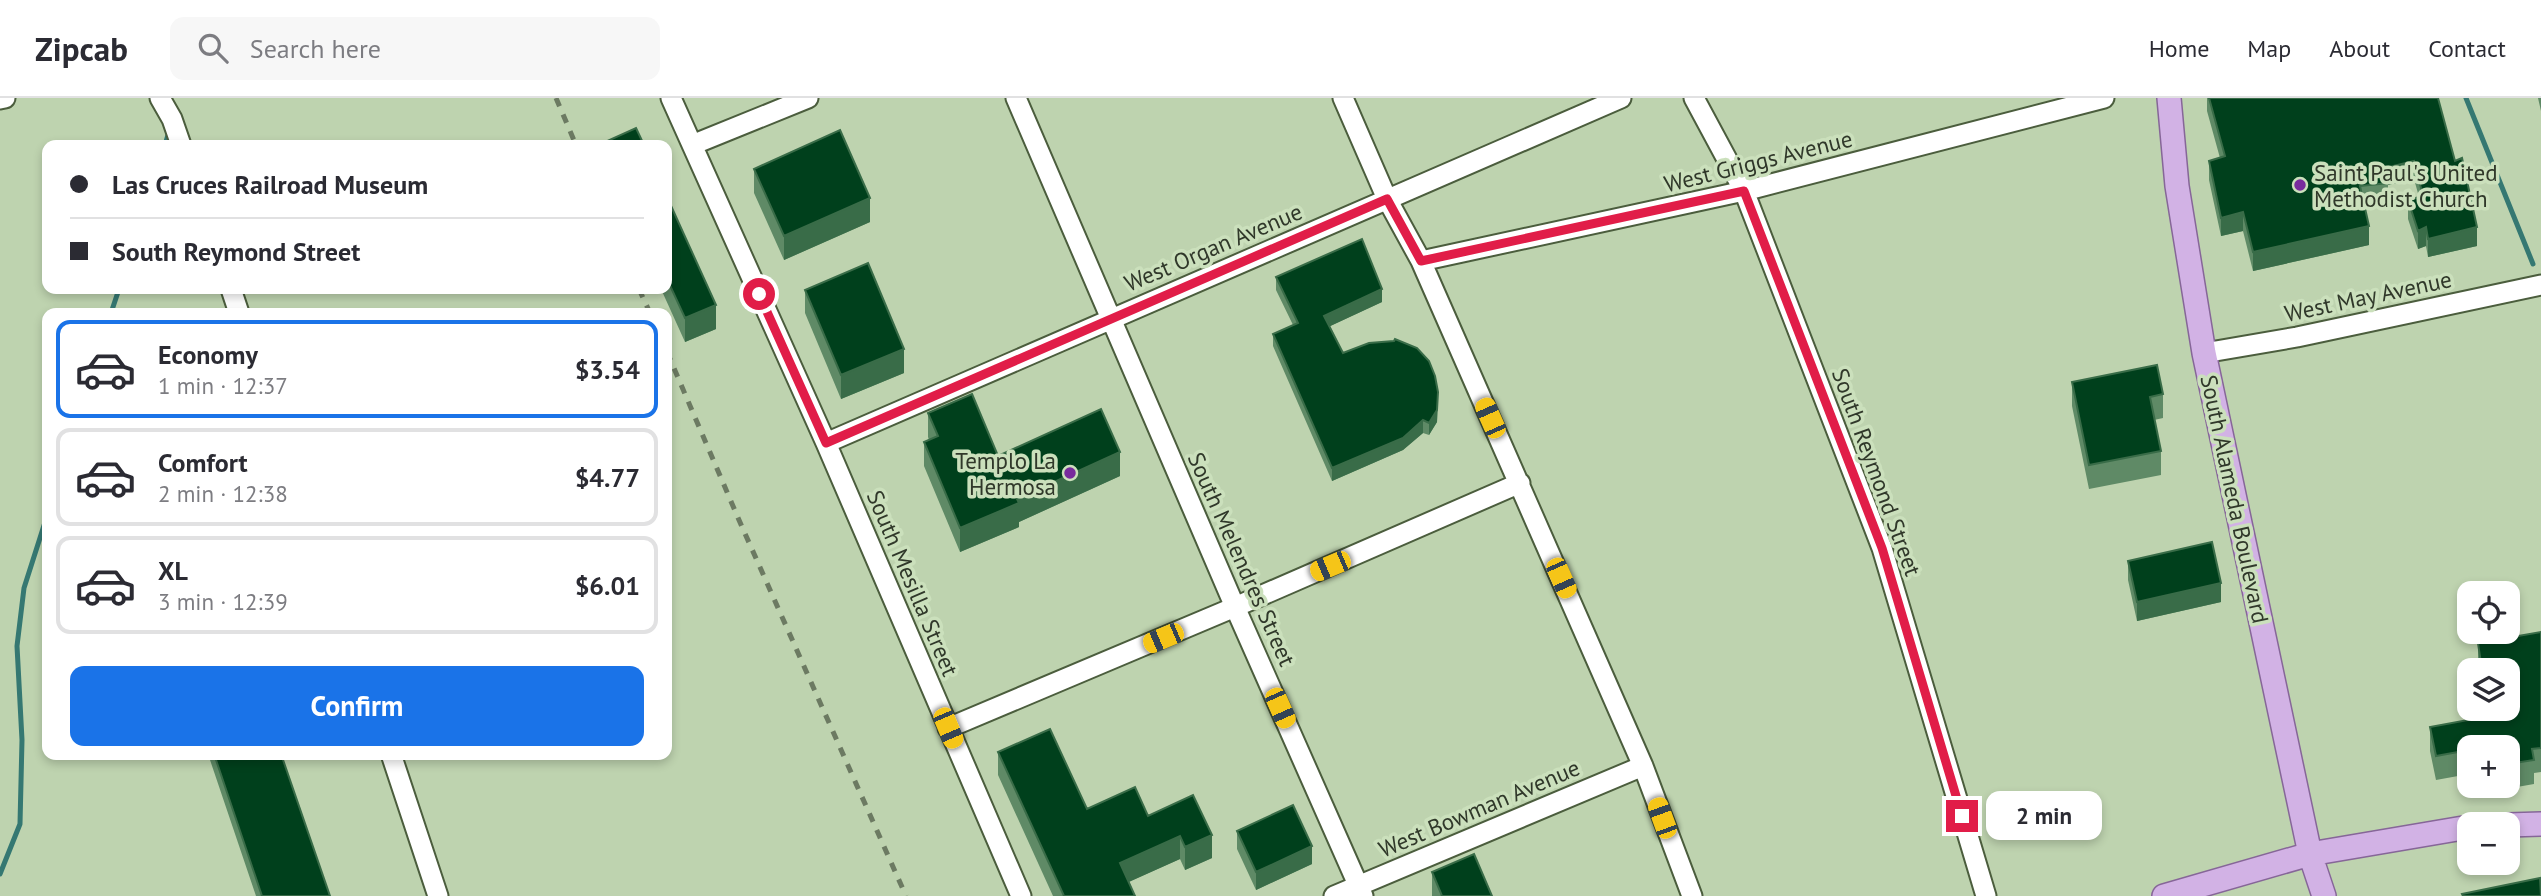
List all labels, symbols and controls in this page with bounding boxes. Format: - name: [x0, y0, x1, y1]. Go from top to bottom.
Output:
- search box: [170, 17, 660, 80]
- text: Zipcab: [35, 27, 128, 70]
- icon: search: [194, 29, 232, 67]
- text: Search here: [250, 32, 381, 65]
- text: Home: [2149, 33, 2209, 64]
- text: Map: [2247, 33, 2291, 64]
- text: About: [2329, 33, 2390, 64]
- text: Contact: [2428, 33, 2506, 64]
- street label: West Griggs Avenue: [1661, 124, 1855, 198]
- place label: Saint Paul's United Methodist Church: [2314, 158, 2498, 213]
- text: Las Cruces Railroad Museum: [112, 168, 428, 201]
- marker: Saint Paul's United Methodist Church: [2292, 177, 2308, 193]
- street label: West Organ Avenue: [1120, 196, 1306, 298]
- text: South Reymond Street: [112, 235, 360, 268]
- street label: West May Avenue: [2282, 264, 2454, 328]
- route start: [743, 278, 775, 310]
- icon: car: [74, 338, 137, 401]
- text: Economy: [158, 338, 258, 371]
- text: $3.54: [575, 353, 640, 386]
- street label: South Reymond Street: [1826, 364, 1928, 580]
- text: 1 min · 12:37: [158, 371, 288, 400]
- street label: South Alameda Boulevard: [2194, 372, 2276, 626]
- car: [1472, 395, 1509, 441]
- icon: car: [74, 446, 137, 509]
- text: Comfort: [158, 446, 248, 479]
- place label: Templo La Hermosa: [955, 446, 1056, 501]
- street label: South Melendres Street: [1182, 448, 1302, 670]
- text: $4.77: [575, 461, 640, 494]
- marker: Templo La Hermosa: [1062, 465, 1078, 481]
- text: 2 min · 12:38: [158, 479, 288, 508]
- street label: South Mesilla Street: [861, 486, 965, 680]
- car: [1307, 548, 1354, 584]
- icon: car: [74, 554, 137, 617]
- text: XL: [158, 554, 188, 587]
- car: [1543, 555, 1580, 601]
- text: $6.01: [575, 569, 640, 602]
- map controls: [2457, 581, 2520, 875]
- button: locate: [2457, 581, 2520, 644]
- text: 3 min · 12:39: [158, 587, 288, 616]
- car: [1140, 620, 1187, 656]
- button: layers: [2457, 658, 2520, 721]
- button: Confirm: [70, 666, 644, 746]
- car: [1262, 685, 1299, 731]
- car: [931, 705, 966, 751]
- button: +: [2457, 735, 2520, 798]
- street label: West Bowman Avenue: [1374, 753, 1584, 863]
- callout: 2 min: [1986, 792, 2102, 840]
- car: [1645, 795, 1680, 841]
- route end: [1946, 800, 1978, 832]
- text: 2 min: [2016, 801, 2072, 830]
- button: −: [2457, 812, 2520, 875]

